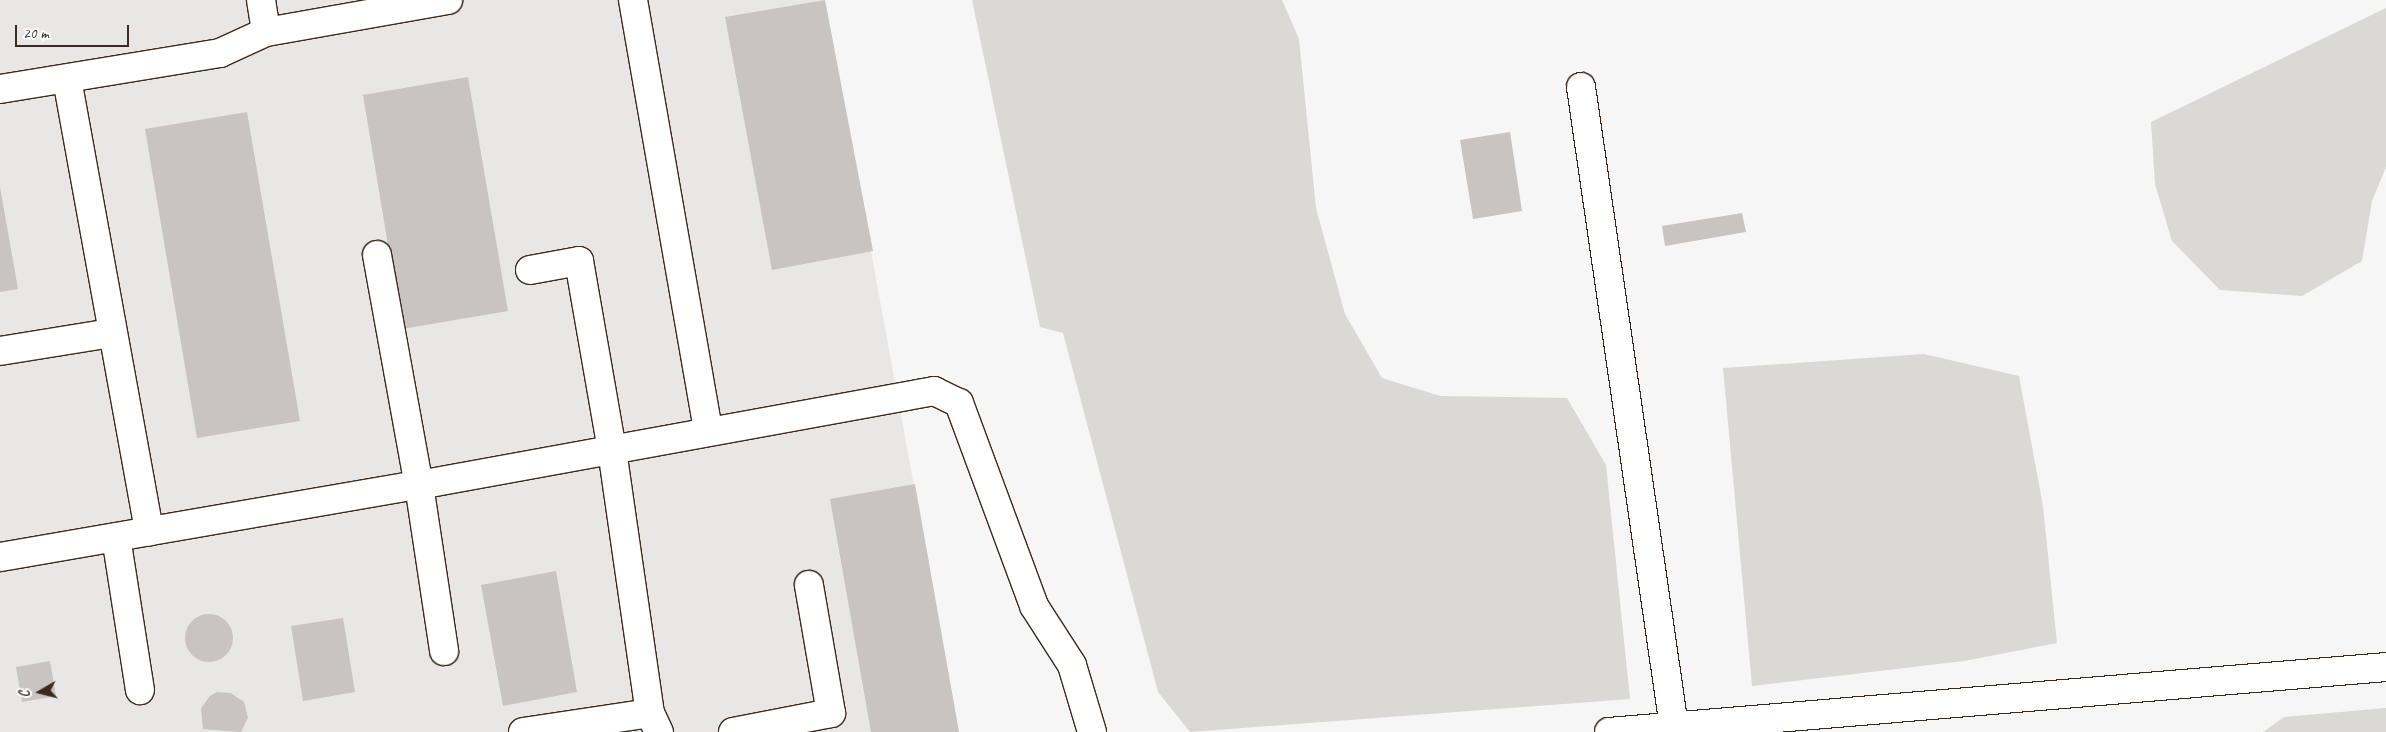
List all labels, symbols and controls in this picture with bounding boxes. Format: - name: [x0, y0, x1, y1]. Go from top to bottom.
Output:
- scale bar: [18, 15, 131, 47]
- text: 20 m: [23, 24, 49, 43]
- north arrow: [15, 667, 65, 717]
- text: С: [16, 690, 34, 699]

